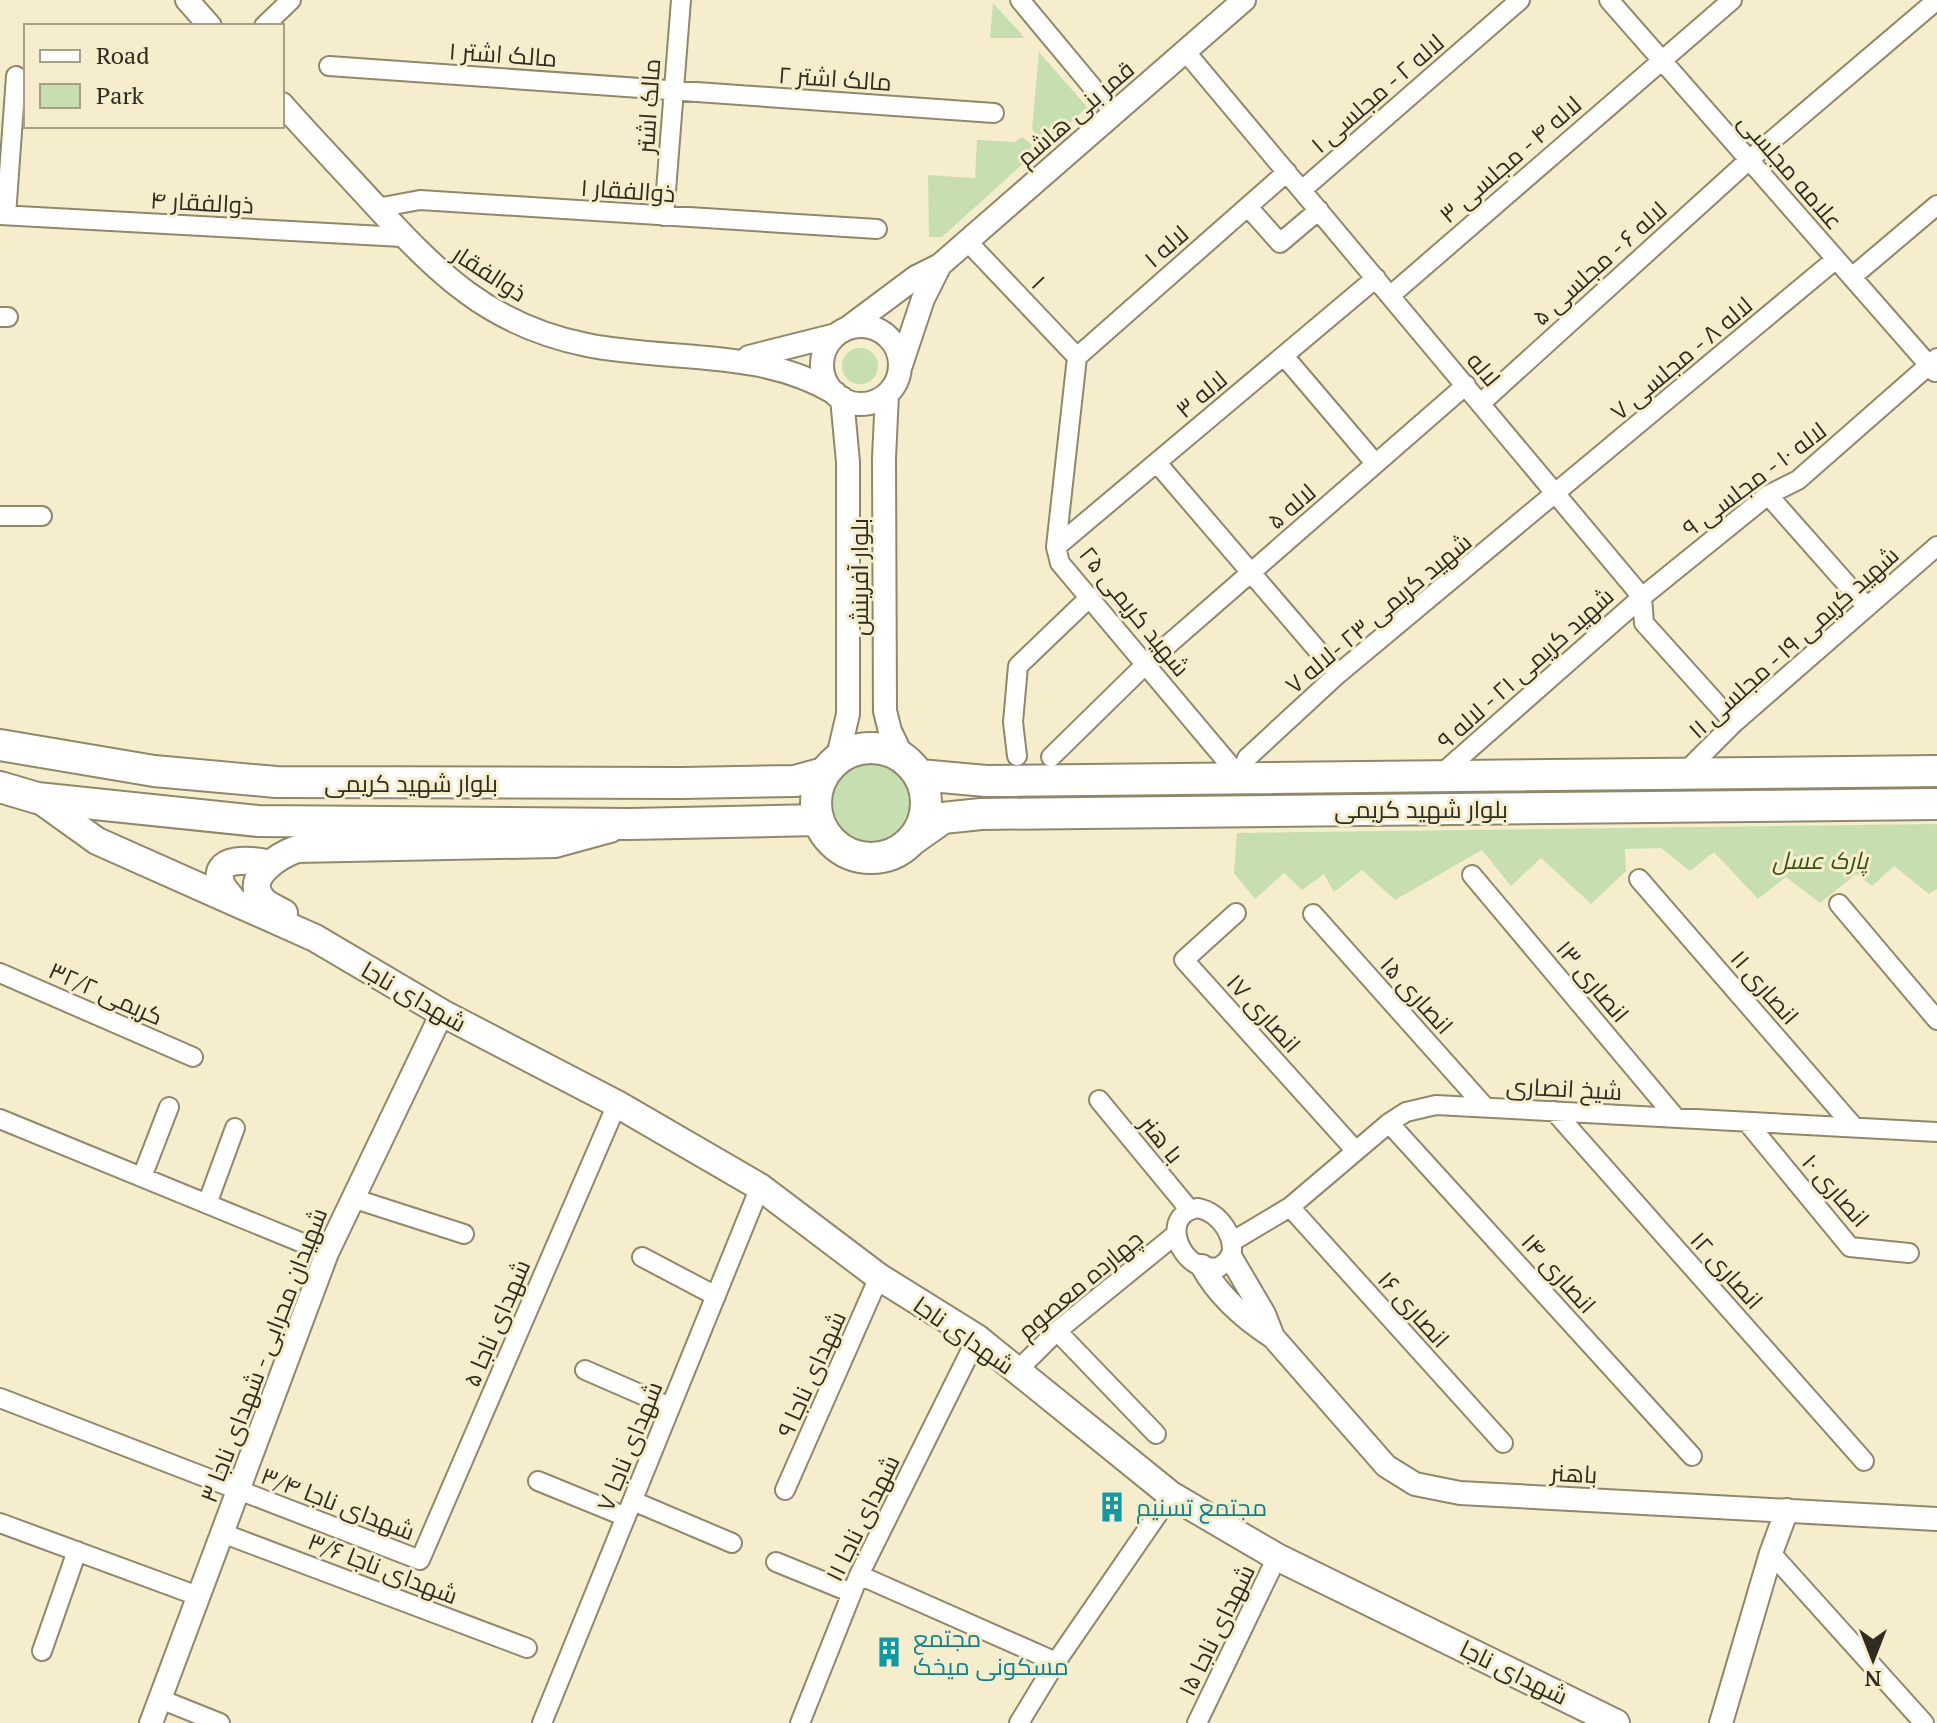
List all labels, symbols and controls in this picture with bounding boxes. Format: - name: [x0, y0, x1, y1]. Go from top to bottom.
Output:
- legend: [24, 24, 284, 128]
- street label: لاله ۲ - مجلسی ۱: [1304, 26, 1450, 160]
- street label: مالک اشتر ۱: [448, 34, 558, 74]
- text: Road: [96, 39, 150, 71]
- street label: قمر بنی هاشم: [1009, 53, 1141, 174]
- street label: مالک اشتر: [629, 57, 667, 157]
- street label: مالک اشتر ۲: [777, 58, 893, 98]
- text: Park: [96, 79, 145, 111]
- street label: لاله ۴ - مجلسی ۳: [1432, 88, 1588, 230]
- street label: علامه مجلسی: [1732, 106, 1850, 236]
- street label: ذوالفقار ۱: [579, 171, 677, 209]
- street label: ذوالفقار ۴: [149, 183, 255, 221]
- street label: لاله ۶ - مجلسی ۵: [1525, 194, 1673, 332]
- street label: لاله ۱: [1137, 218, 1195, 274]
- street label: ذوالفقار: [445, 236, 533, 309]
- street label: ۱: [1025, 268, 1053, 296]
- street label: لاله ۸ - مجلسی ۷: [1603, 289, 1759, 427]
- street label: لاله: [1460, 345, 1508, 393]
- street label: لاله ۳: [1169, 363, 1233, 425]
- street label: لاله ۱۰ - مجلسی ۹: [1675, 414, 1833, 544]
- street label: لاله ۵: [1260, 476, 1322, 536]
- street label: بلوار آفرینش: [843, 518, 875, 636]
- street label: شهید کریمی ۲۳ -لاله ۷: [1278, 526, 1478, 700]
- street label: شهید کریمی ۲۵: [1073, 539, 1197, 683]
- street label: شهید کریمی ۱۹ - مجلسی ۱۱: [1681, 539, 1905, 745]
- street label: شهید کریمی ۲۱ - لاله ۹: [1430, 580, 1620, 756]
- street label: بلوار شهید کریمی: [324, 767, 498, 799]
- street label: بلوار شهید کریمی: [1334, 793, 1508, 825]
- park label: پارک عسل: [1772, 844, 1870, 877]
- street label: انصاری ۱۳: [1549, 933, 1637, 1029]
- street label: انصاری ۱۱: [1724, 943, 1806, 1031]
- street label: انصاری ۱۵: [1373, 949, 1461, 1041]
- street label: شهدای ناجا: [356, 953, 472, 1039]
- street label: کریمی ۳۲/۲: [44, 954, 168, 1032]
- street label: انصاری ۱۷: [1220, 966, 1308, 1060]
- street label: شیخ انصاری: [1505, 1069, 1623, 1108]
- street label: با هنر: [1132, 1107, 1191, 1170]
- street label: انصاری ۱۰: [1795, 1146, 1877, 1234]
- street label: شهیدان محرابی - شهدای ناجا ۳: [192, 1203, 334, 1507]
- street label: چهارده معصوم: [1011, 1222, 1150, 1347]
- street label: انصاری ۱۲: [1684, 1224, 1770, 1316]
- street label: انصاری ۱۴: [1515, 1226, 1603, 1320]
- street label: شهدای ناجا ۵: [455, 1255, 537, 1391]
- street label: انصاری ۱۶: [1371, 1264, 1457, 1354]
- street label: شهدای ناجا: [907, 1289, 1021, 1381]
- street label: شهدای ناجا ۹: [769, 1306, 853, 1442]
- street label: شهدای ناجا ۷: [588, 1376, 670, 1516]
- street label: شهدای ناجا ۱۱: [818, 1449, 906, 1587]
- street label: باهنر: [1548, 1456, 1598, 1490]
- street label: شهدای ناجا ۳/۴: [256, 1459, 420, 1547]
- building icon: مجتمع تسنیم: [1095, 1490, 1129, 1524]
- place label: مجتمع تسنیم: [1136, 1491, 1267, 1524]
- street label: شهدای ناجا ۳/۶: [304, 1525, 462, 1611]
- street label: شهدای ناجا ۱۵: [1170, 1559, 1262, 1701]
- north arrow: [1833, 1619, 1913, 1699]
- place label: مجتمع مسکونی میخک: [913, 1622, 1069, 1682]
- street label: شهدای ناجا: [1455, 1632, 1573, 1712]
- building icon: مجتمع مسکونی میخک: [872, 1635, 906, 1669]
- text: N: [1864, 1665, 1881, 1694]

